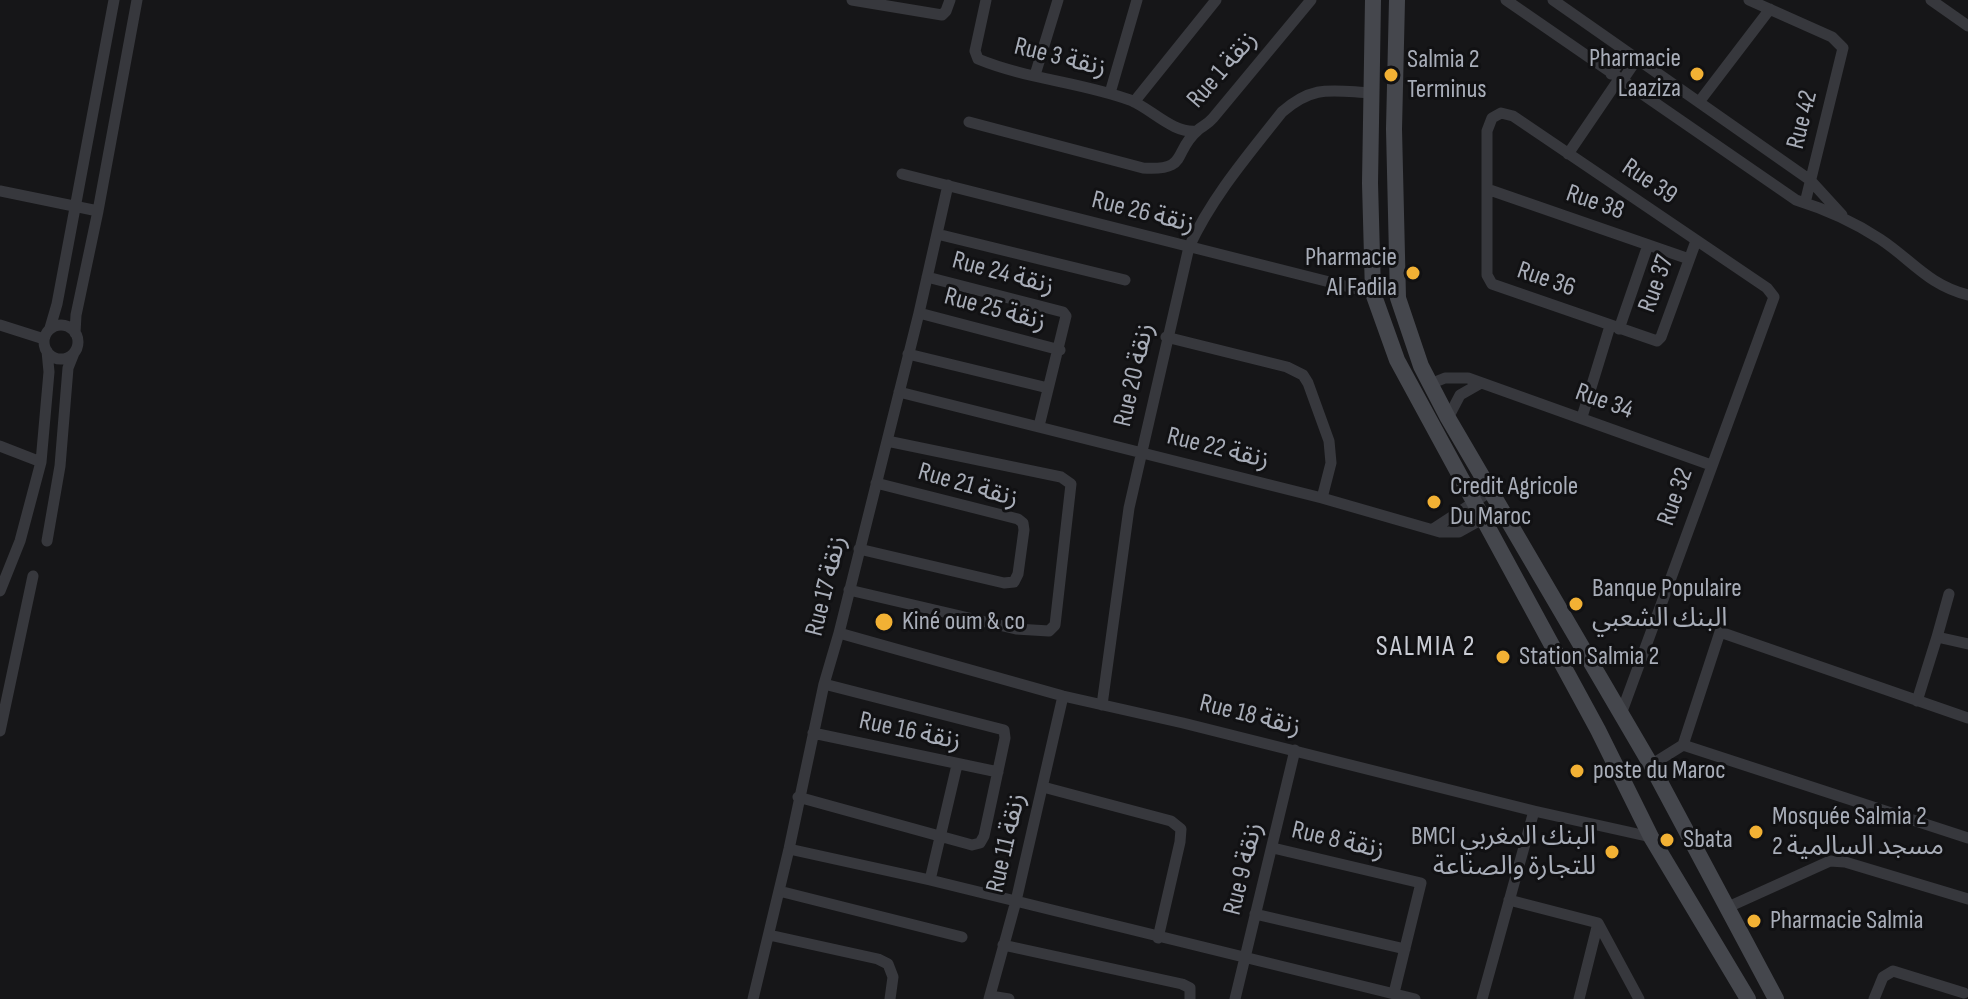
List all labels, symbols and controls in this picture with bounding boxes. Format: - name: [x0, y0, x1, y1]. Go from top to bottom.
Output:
- street label: Rue 1 زنقة: [1181, 25, 1265, 115]
- street label: Rue 3 زنقة: [1011, 32, 1109, 84]
- place label: Pharmacie Laaziza: [1589, 43, 1681, 104]
- place label: Salmia 2 Terminus: [1407, 44, 1487, 106]
- marker: Pharmacie Laaziza: [1688, 65, 1706, 83]
- marker: Salmia 2 Terminus: [1382, 66, 1400, 84]
- street label: Rue 42: [1781, 88, 1825, 152]
- street label: Rue 39: [1615, 152, 1683, 212]
- street label: Rue 38: [1562, 179, 1628, 227]
- street label: Rue 26 زنقة: [1088, 185, 1198, 241]
- place label: Pharmacie Al Fadila: [1305, 242, 1397, 304]
- street label: Rue 24 زنقة: [949, 245, 1057, 303]
- street label: Rue 37: [1632, 251, 1682, 317]
- street label: Rue 36: [1513, 256, 1579, 304]
- marker: Pharmacie Al Fadila: [1404, 264, 1422, 282]
- street label: Rue 25 زنقة: [941, 281, 1049, 339]
- street label: Rue 20 زنقة: [1108, 320, 1162, 430]
- street label: Rue 34: [1571, 377, 1637, 427]
- street label: Rue 22 زنقة: [1164, 421, 1272, 477]
- street label: Rue 21 زنقة: [914, 457, 1022, 515]
- street label: Rue 32: [1651, 464, 1701, 530]
- place label: Credit Agricole Du Maroc: [1450, 471, 1578, 532]
- marker: Credit Agricole Du Maroc: [1425, 493, 1443, 511]
- street label: Rue 17 زنقة: [799, 533, 855, 639]
- place label: Banque Populaire البنك الشعبي: [1592, 573, 1742, 634]
- marker: Banque Populaire البنك الشعبي: [1567, 595, 1585, 613]
- place label: Kiné oum & co: [902, 606, 1025, 638]
- marker: Kiné oum & co: [873, 611, 895, 633]
- district label: SALMIA 2: [1376, 631, 1476, 665]
- place label: Station Salmia 2: [1519, 641, 1659, 673]
- marker: Station Salmia 2: [1494, 648, 1512, 666]
- street label: Rue 18 زنقة: [1196, 688, 1304, 744]
- street label: Rue 16 زنقة: [856, 706, 964, 758]
- place label: poste du Maroc: [1593, 755, 1726, 787]
- marker: poste du Maroc: [1568, 762, 1586, 780]
- street label: Rue 11 زنقة: [980, 790, 1034, 896]
- place label: Mosquée Salmia 2 مسجد السالمية 2: [1772, 801, 1944, 862]
- street label: Rue 8 زنقة: [1289, 815, 1387, 867]
- street label: Rue 9 زنقة: [1217, 819, 1271, 919]
- place label: BMCI البنك المغربي للتجارة والصناعة: [1411, 821, 1596, 882]
- marker: Mosquée Salmia 2 مسجد السالمية 2: [1747, 823, 1765, 841]
- place label: Sbata: [1683, 824, 1733, 856]
- marker: Sbata: [1658, 831, 1676, 849]
- marker: BMCI البنك المغربي للتجارة والصناعة: [1603, 843, 1621, 861]
- place label: Pharmacie Salmia: [1770, 905, 1924, 937]
- marker: Pharmacie Salmia: [1745, 912, 1763, 930]

